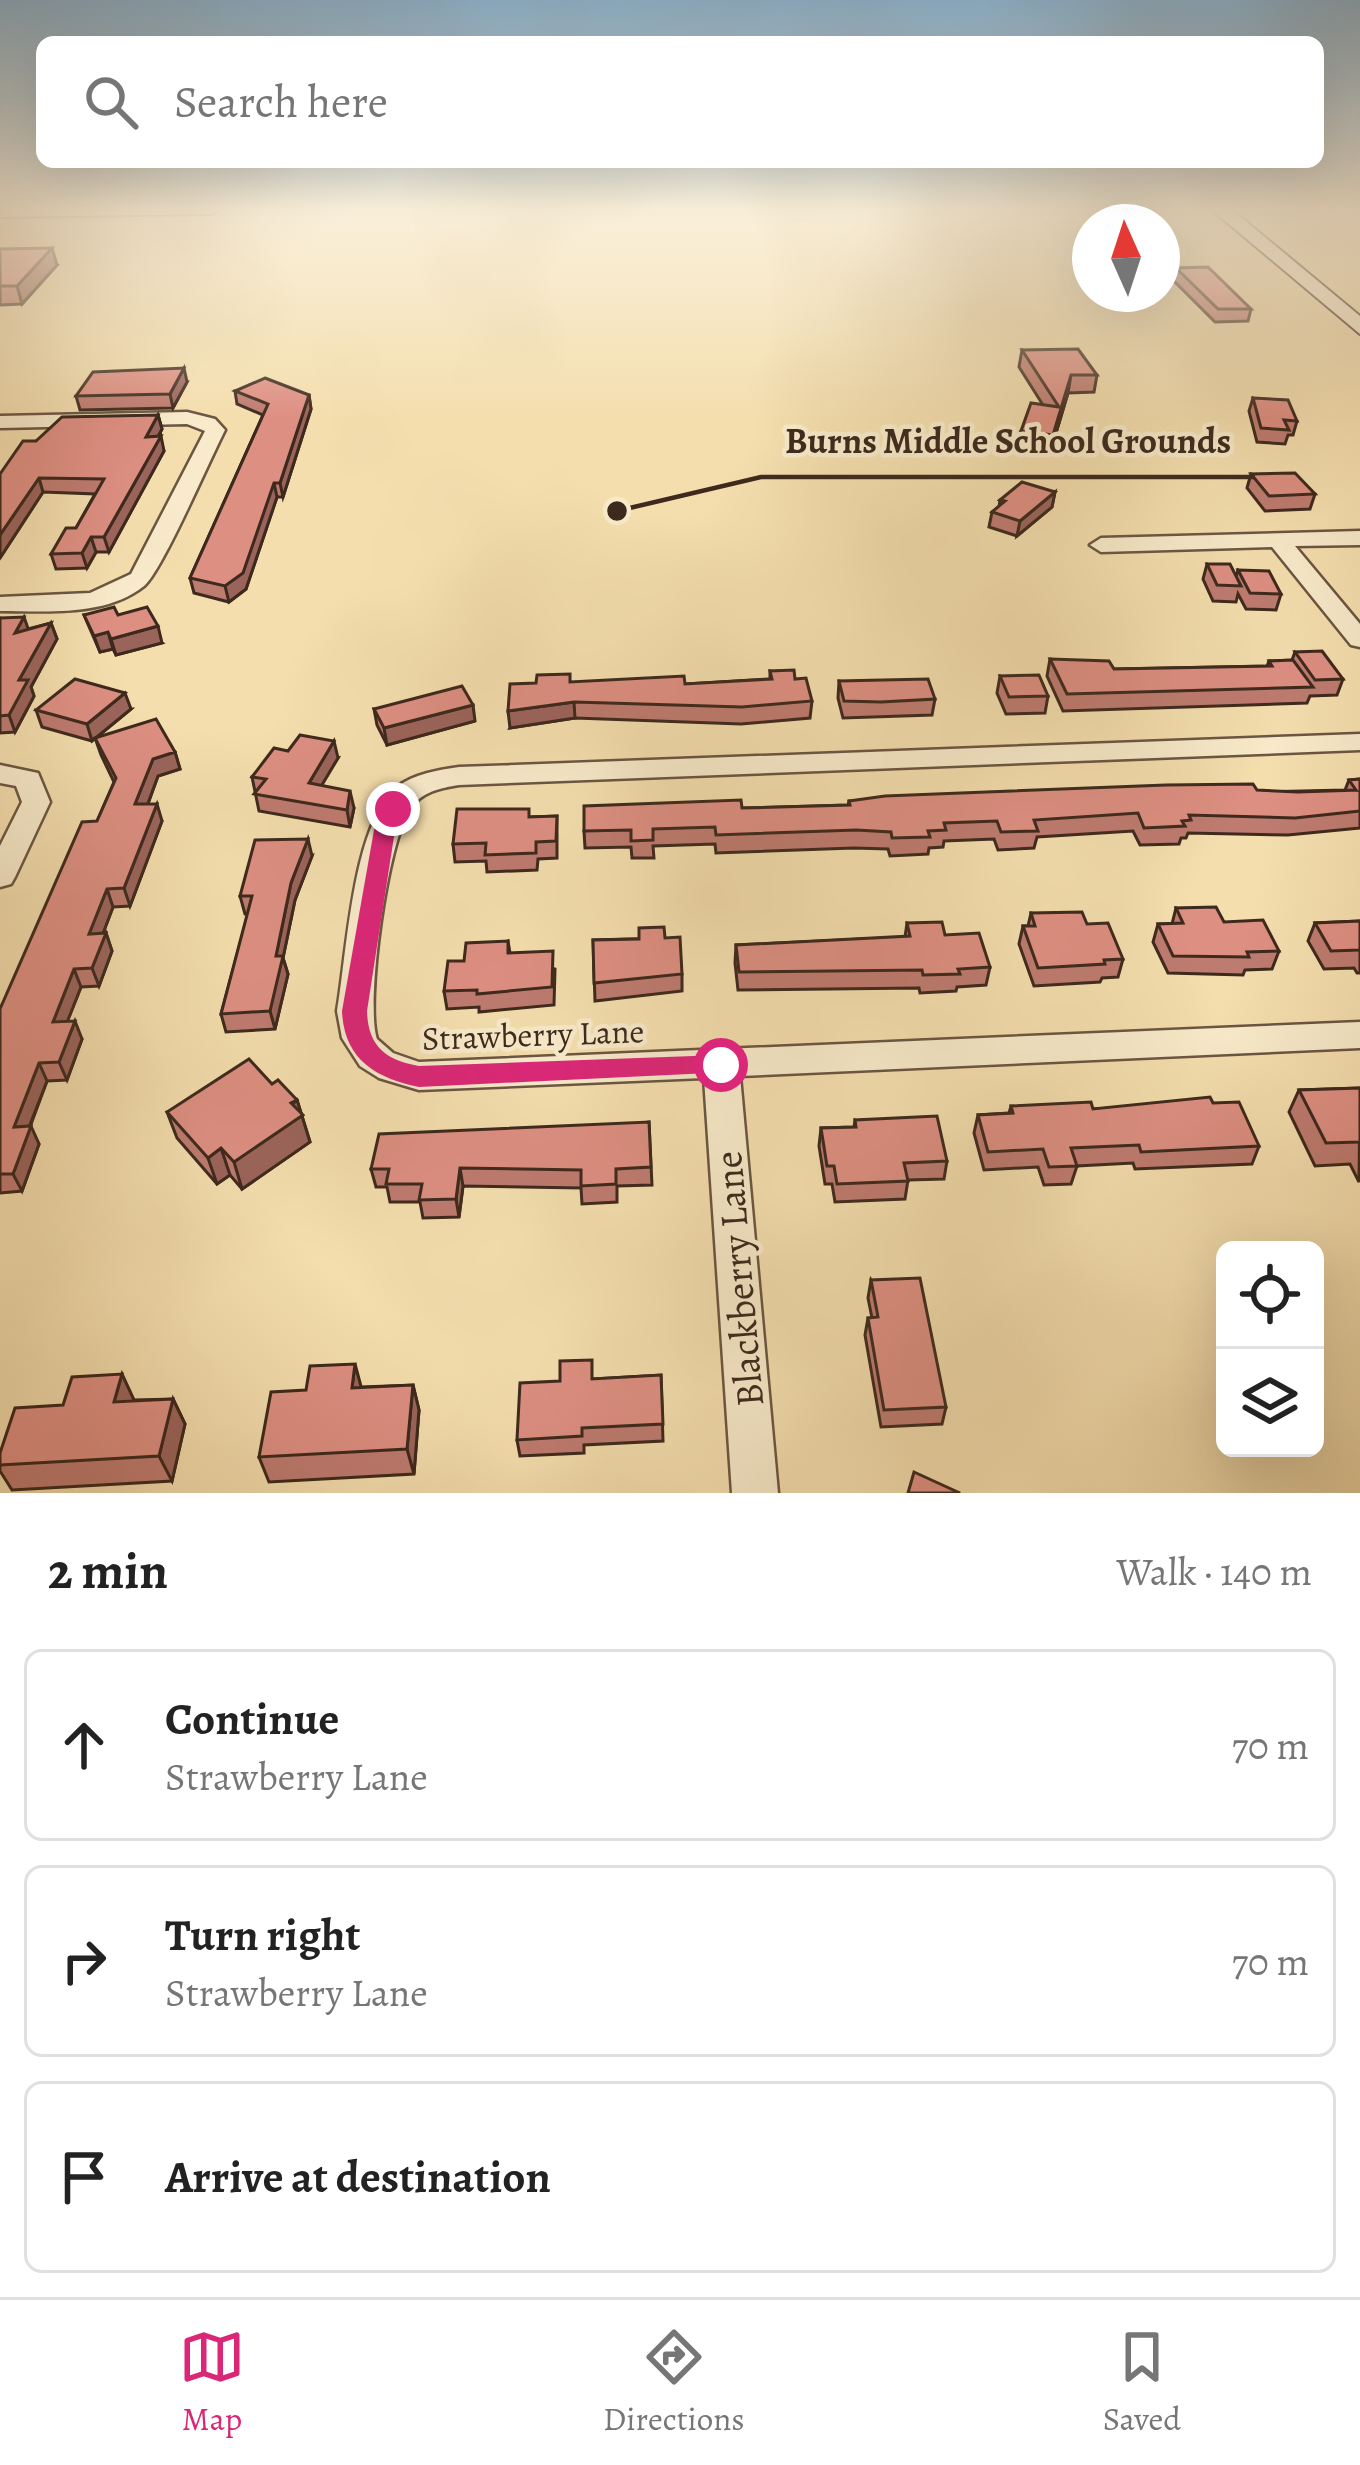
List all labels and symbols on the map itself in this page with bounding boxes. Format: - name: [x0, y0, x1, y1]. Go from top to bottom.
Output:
- north arrow: [1072, 204, 1180, 312]
- callout: Burns Middle School Grounds: [761, 405, 1255, 477]
- text: Burns Middle School Grounds: [785, 416, 1231, 465]
- route end: [366, 782, 420, 836]
- street label: Strawberry Lane: [421, 1008, 645, 1061]
- route start: [694, 1038, 748, 1092]
- street label: Blackberry Lane: [701, 1149, 776, 1409]

